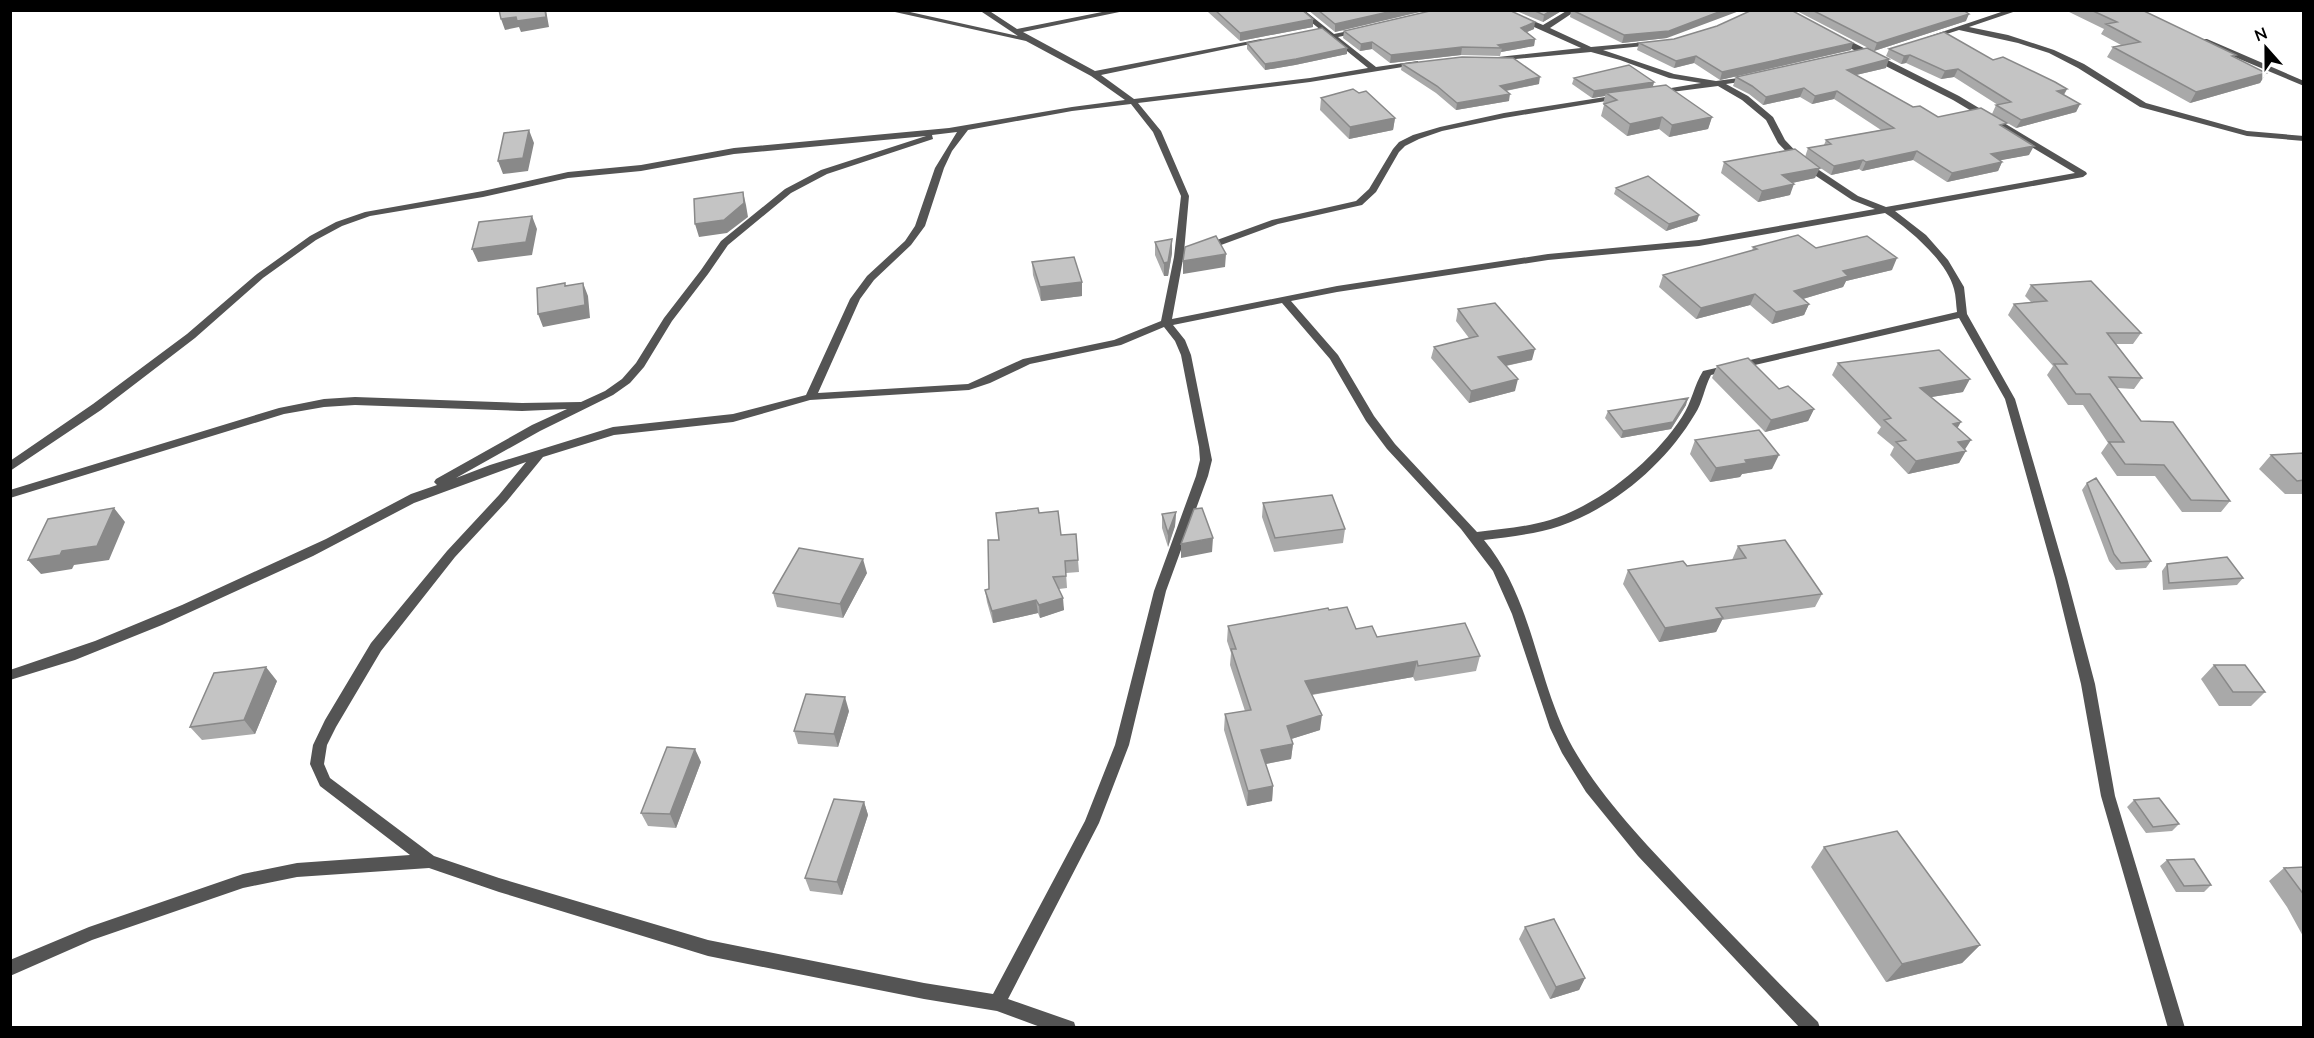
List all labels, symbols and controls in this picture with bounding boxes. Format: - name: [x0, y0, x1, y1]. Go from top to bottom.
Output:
- north arrow: [2236, 18, 2296, 78]
- text: N: [2251, 23, 2271, 47]

